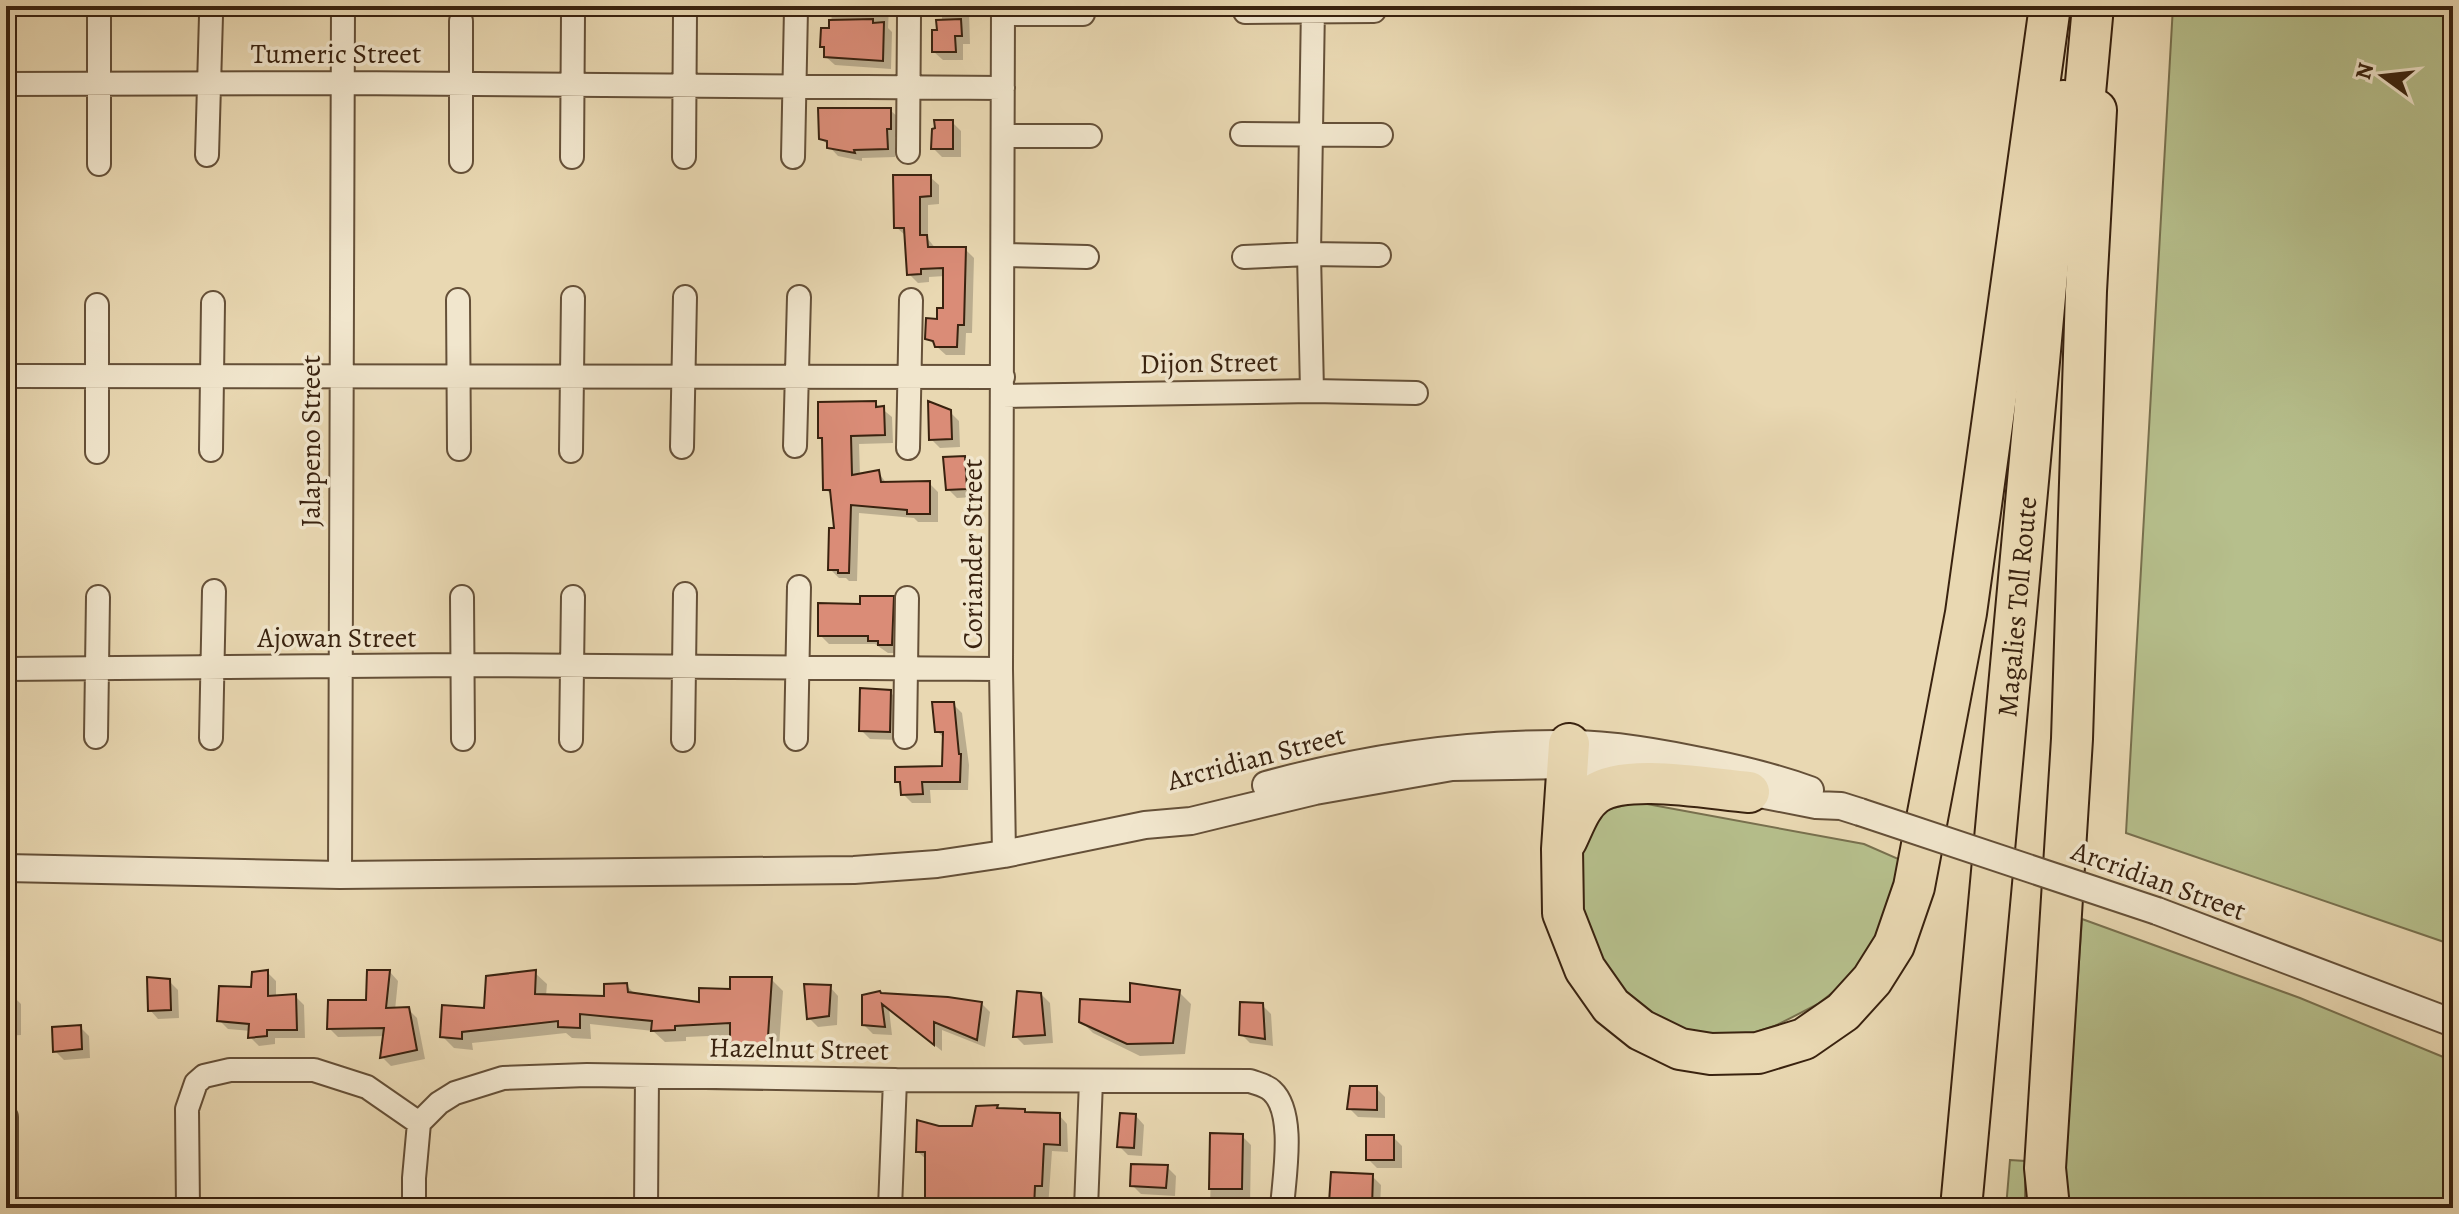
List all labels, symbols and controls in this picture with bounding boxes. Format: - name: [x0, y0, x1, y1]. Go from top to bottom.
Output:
- street label: Tumeric Street: [251, 35, 421, 73]
- north arrow: [2343, 36, 2423, 116]
- text: N: [2348, 59, 2381, 83]
- street label: Dijon Street: [1140, 343, 1278, 383]
- street label: Jalapeno Street: [292, 355, 330, 527]
- street label: Coriander Street: [954, 459, 992, 649]
- street label: Magalies Toll Route: [1988, 495, 2046, 719]
- street label: Ajowan Street: [257, 619, 416, 657]
- street label: Arcridian Street: [1162, 716, 1349, 800]
- street label: Arcridian Street: [2065, 832, 2251, 930]
- street label: Hazelnut Street: [709, 1028, 889, 1070]

